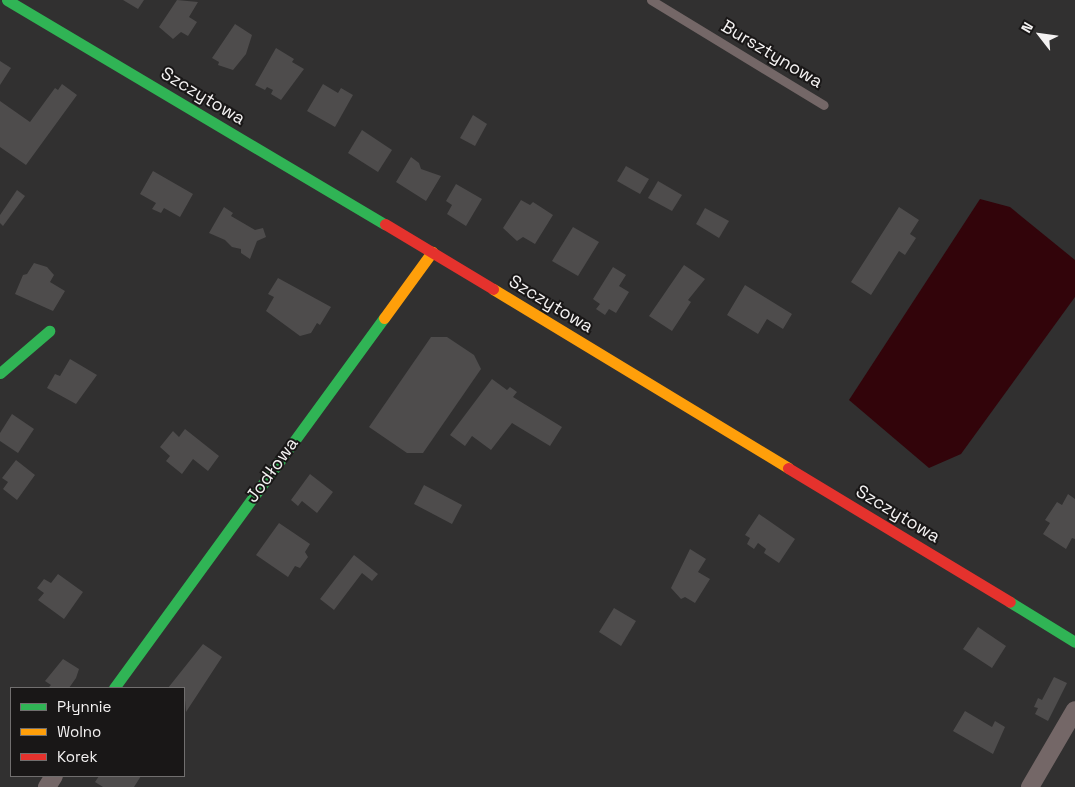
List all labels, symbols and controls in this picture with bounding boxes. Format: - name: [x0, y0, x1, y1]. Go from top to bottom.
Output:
- north arrow: [1015, 10, 1065, 60]
- street label: Bursztynowa: [717, 15, 827, 93]
- text: N: [1017, 19, 1037, 36]
- street label: Szczytowa: [157, 62, 249, 130]
- street label: Szczytowa: [505, 270, 597, 338]
- street label: Jodłowa: [241, 433, 303, 507]
- street label: Szczytowa: [852, 480, 944, 548]
- legend: [10, 687, 185, 777]
- text: Płynnie: [57, 697, 111, 716]
- text: Wolno: [57, 722, 101, 741]
- text: Korek: [57, 747, 97, 766]

